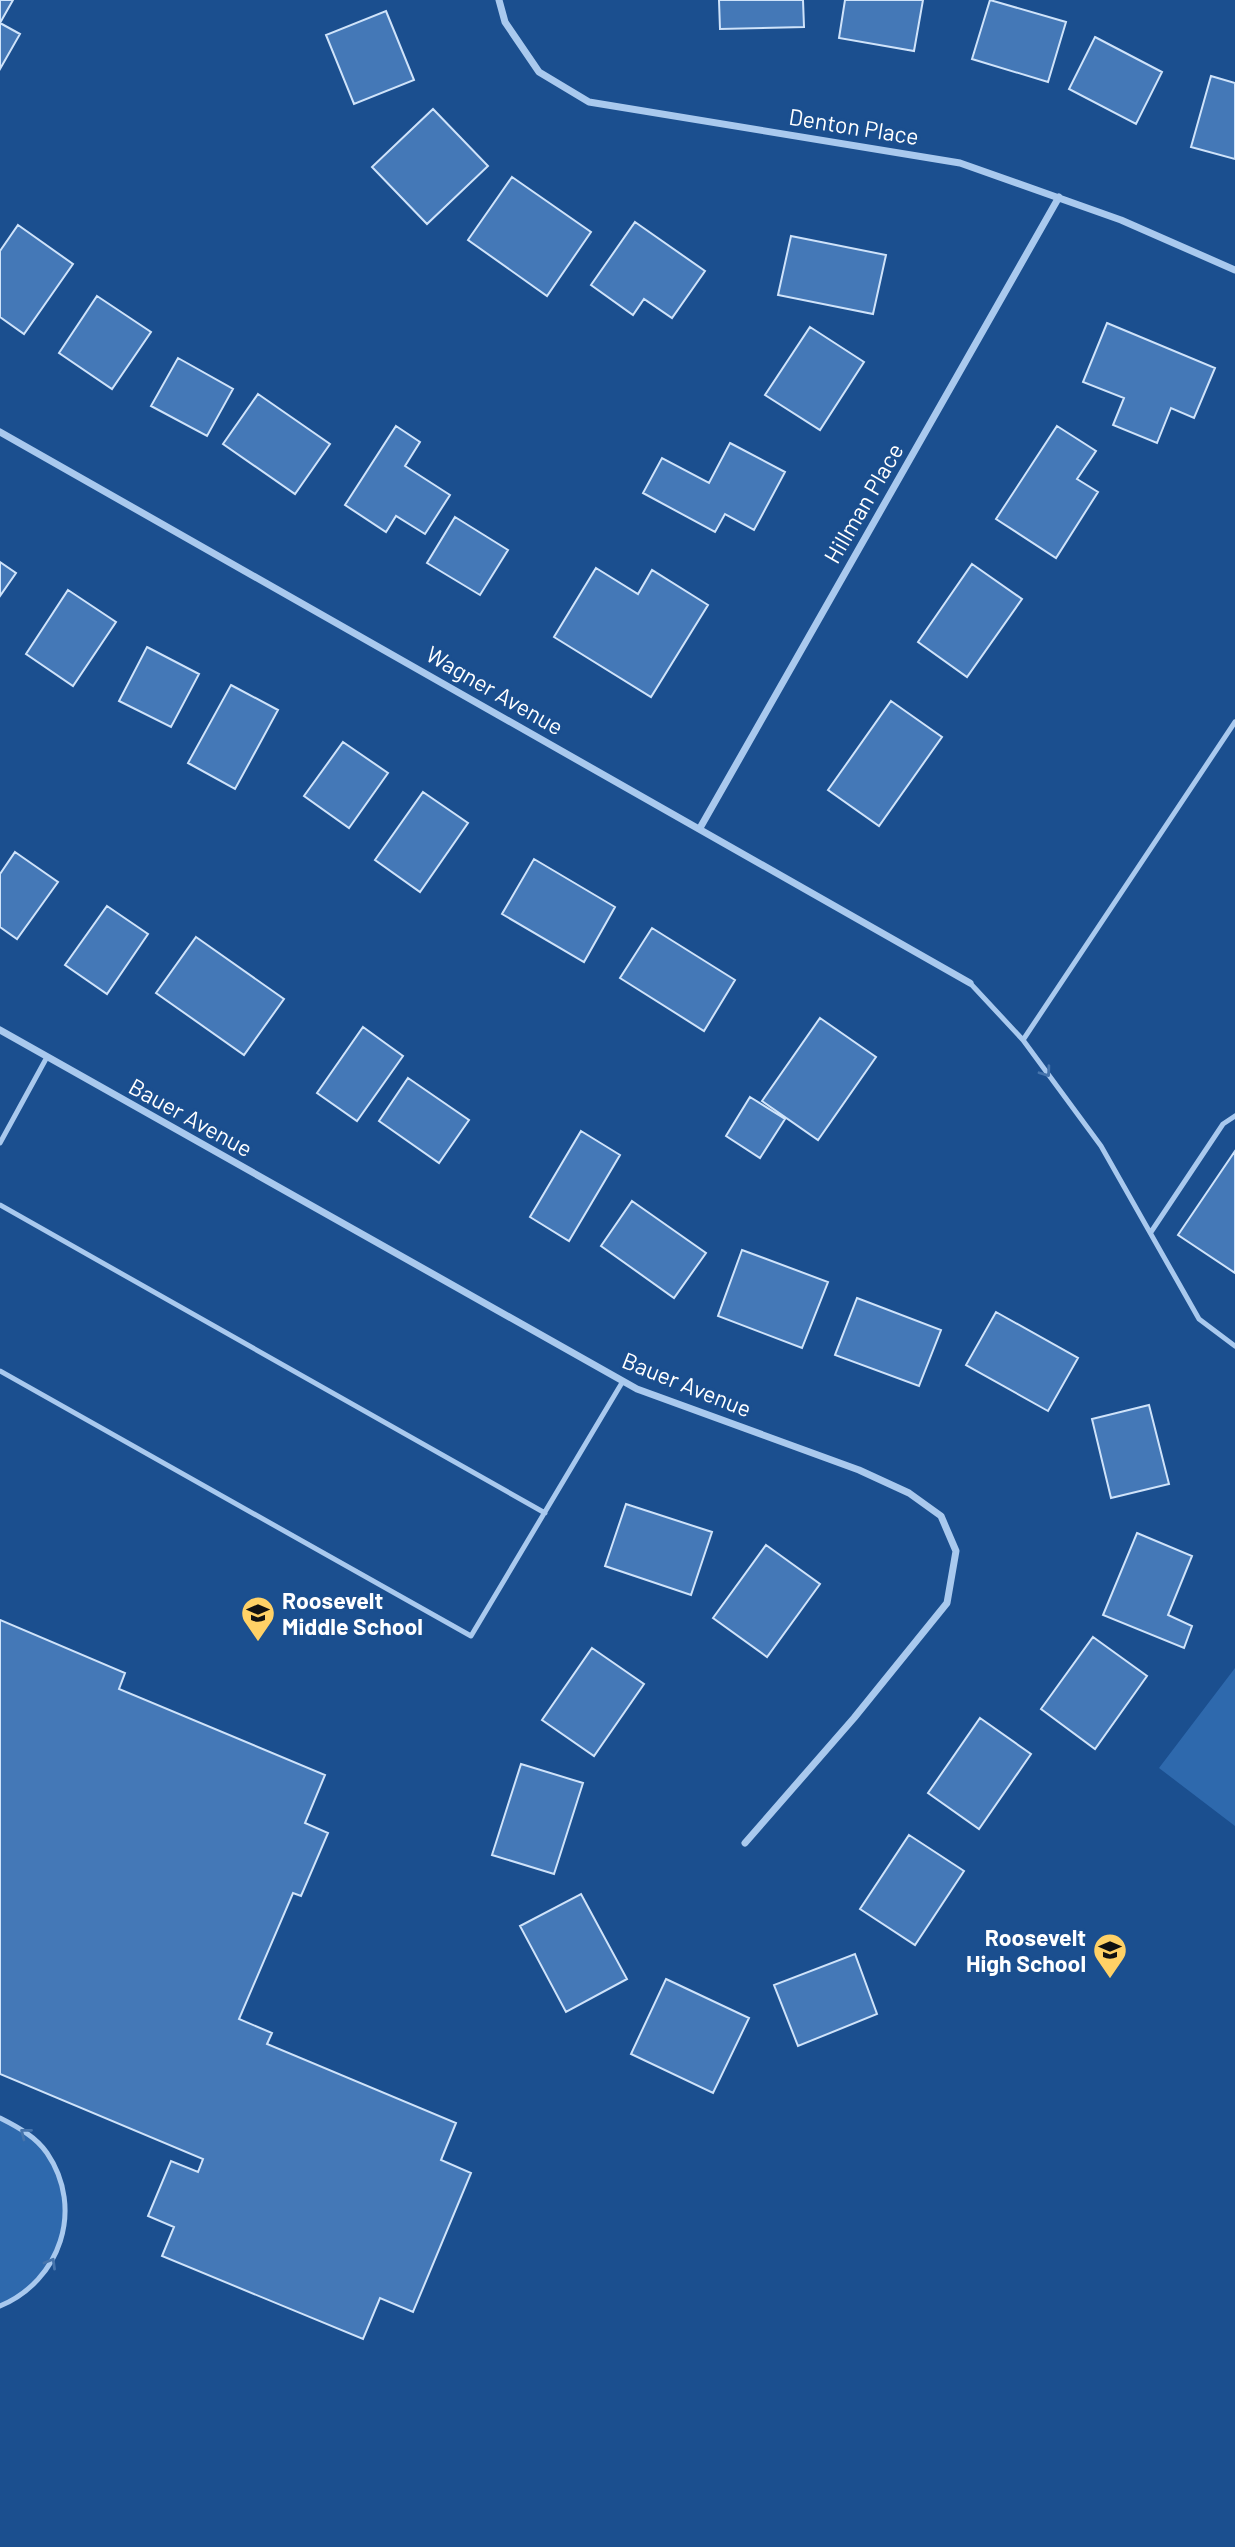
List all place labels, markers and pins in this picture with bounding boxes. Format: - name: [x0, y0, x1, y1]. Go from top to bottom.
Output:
- place label: Roosevelt Middle School: [282, 1586, 423, 1640]
- school or university icon: Roosevelt Middle School: [239, 1594, 277, 1643]
- place label: Roosevelt High School: [966, 1923, 1086, 1977]
- school or university icon: Roosevelt High School: [1091, 1931, 1129, 1980]

